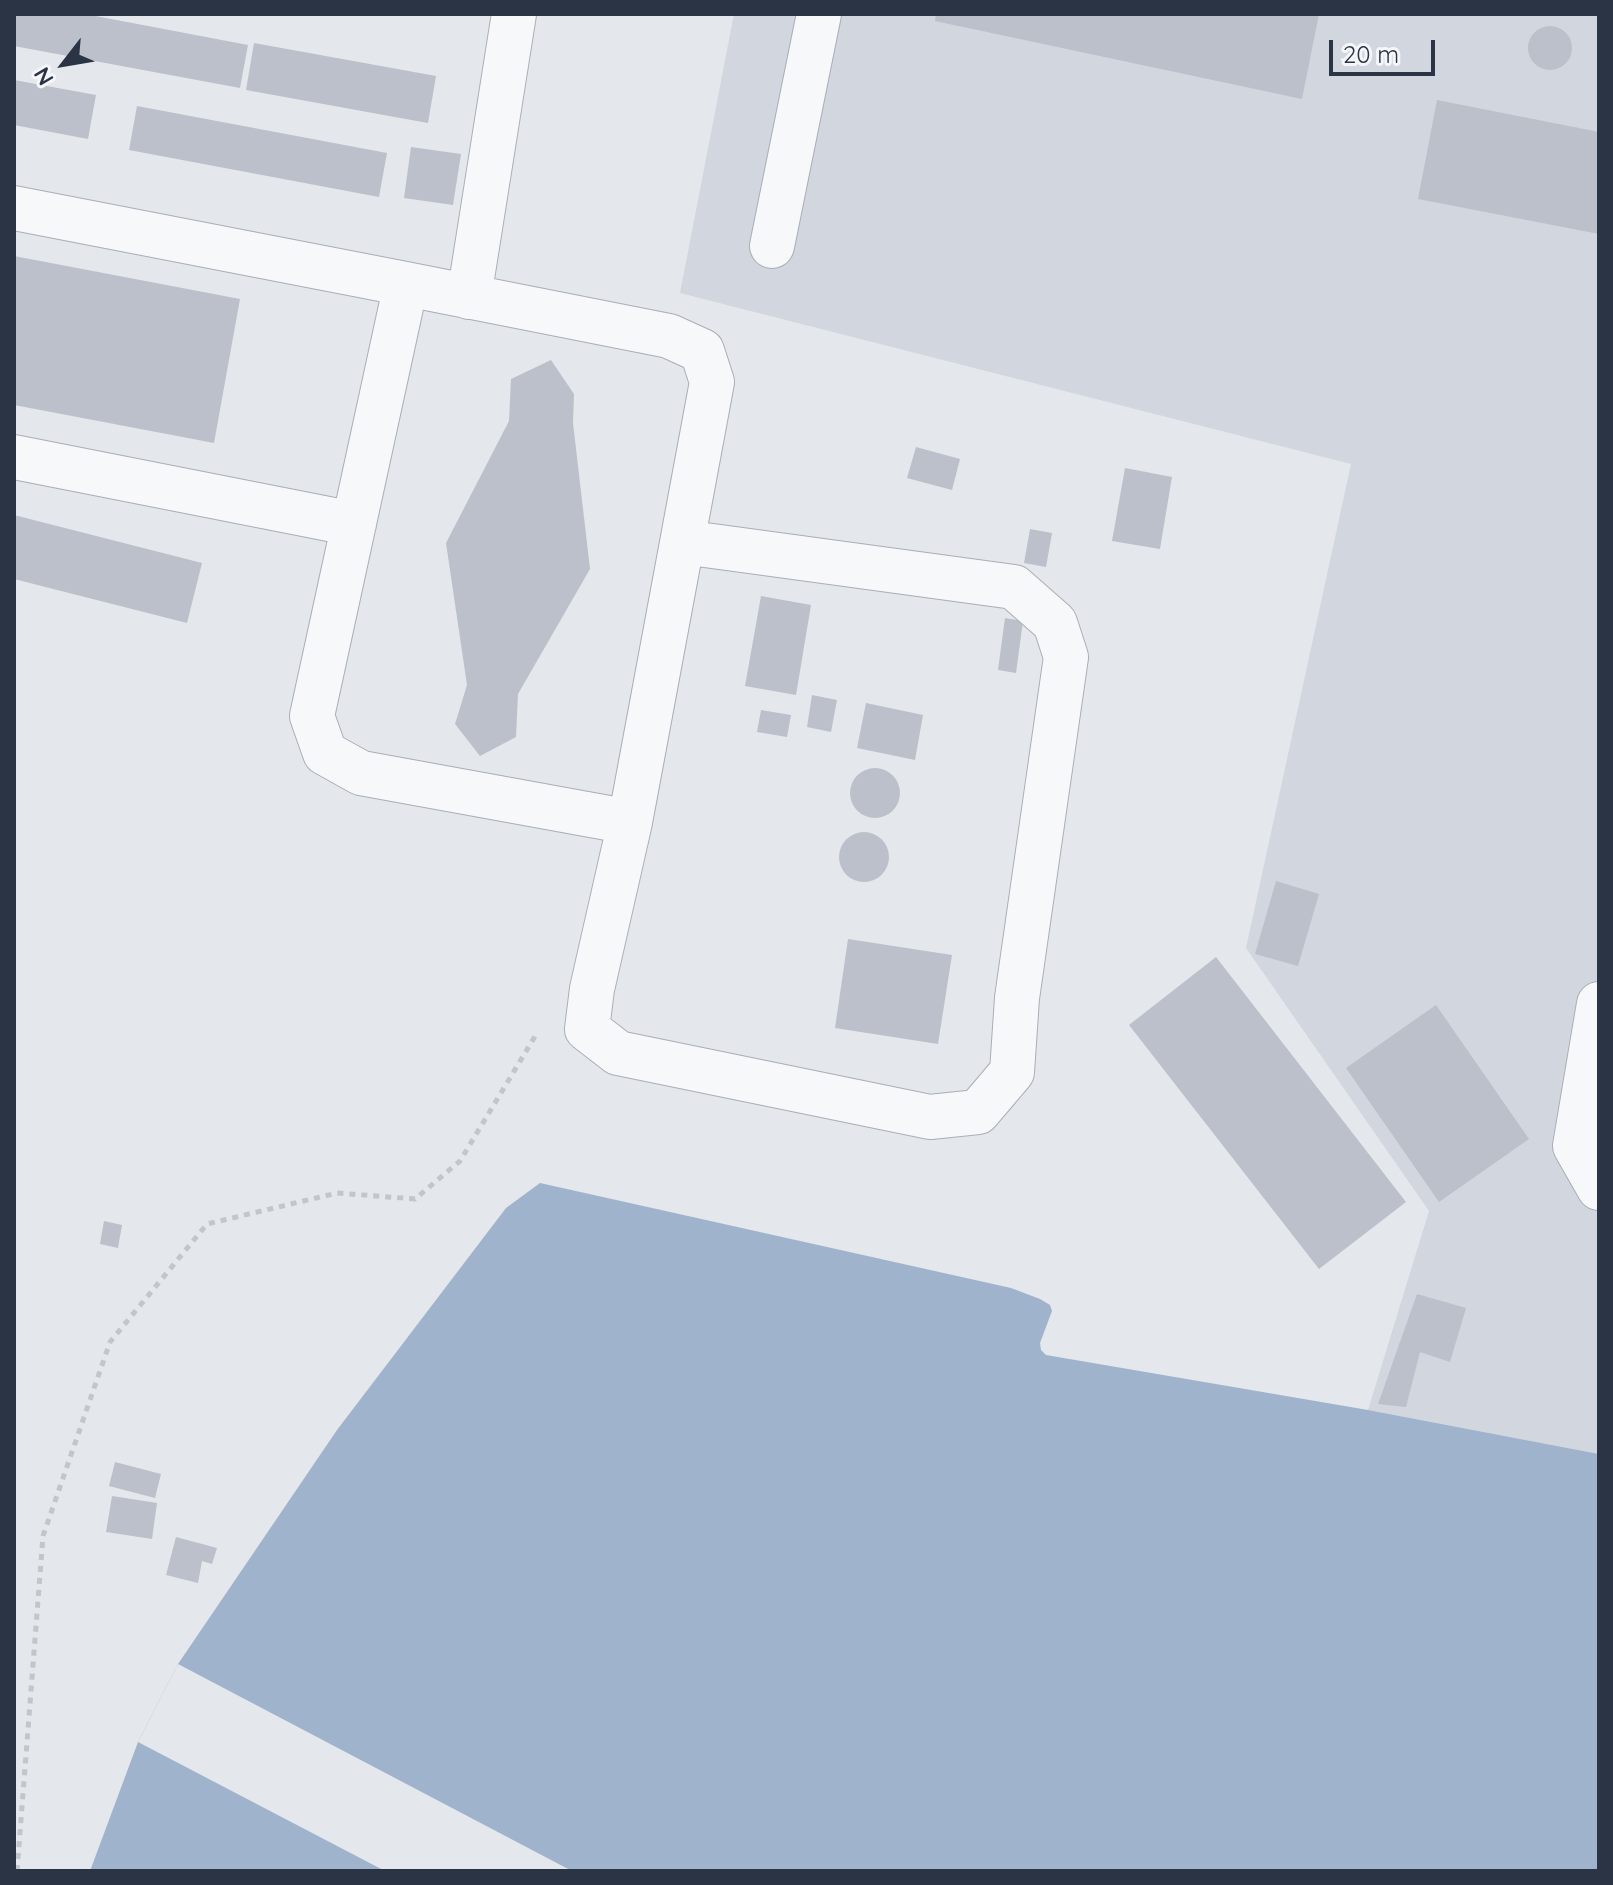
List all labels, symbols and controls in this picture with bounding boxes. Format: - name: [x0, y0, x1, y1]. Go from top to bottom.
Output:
- north arrow: [24, 24, 104, 104]
- scale bar: [1333, 24, 1439, 74]
- text: 20 m: [1343, 39, 1399, 69]
- text: N: [27, 62, 60, 91]

